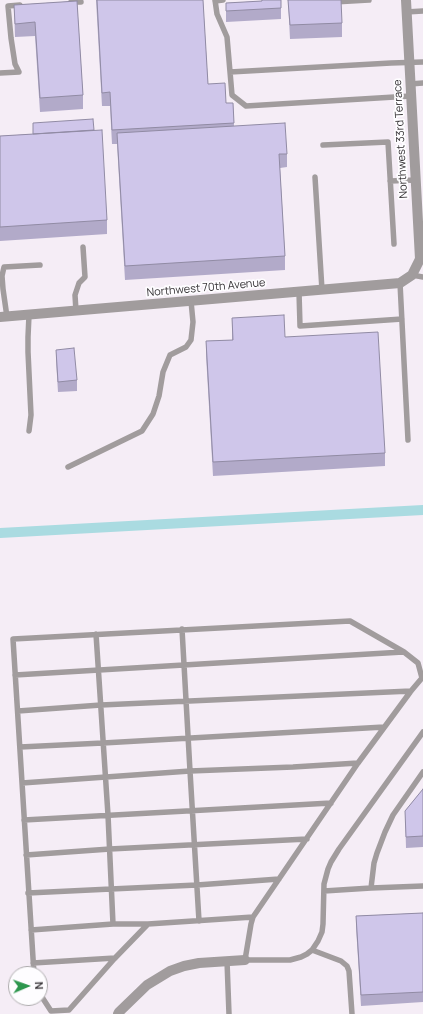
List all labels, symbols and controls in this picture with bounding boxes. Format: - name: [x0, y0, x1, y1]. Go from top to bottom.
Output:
- street label: Northwest 33rd Terrace: [391, 79, 411, 199]
- street label: Northwest 70th Avenue: [146, 276, 266, 300]
- north arrow: [8, 966, 48, 1006]
- text: N: [32, 981, 47, 990]

